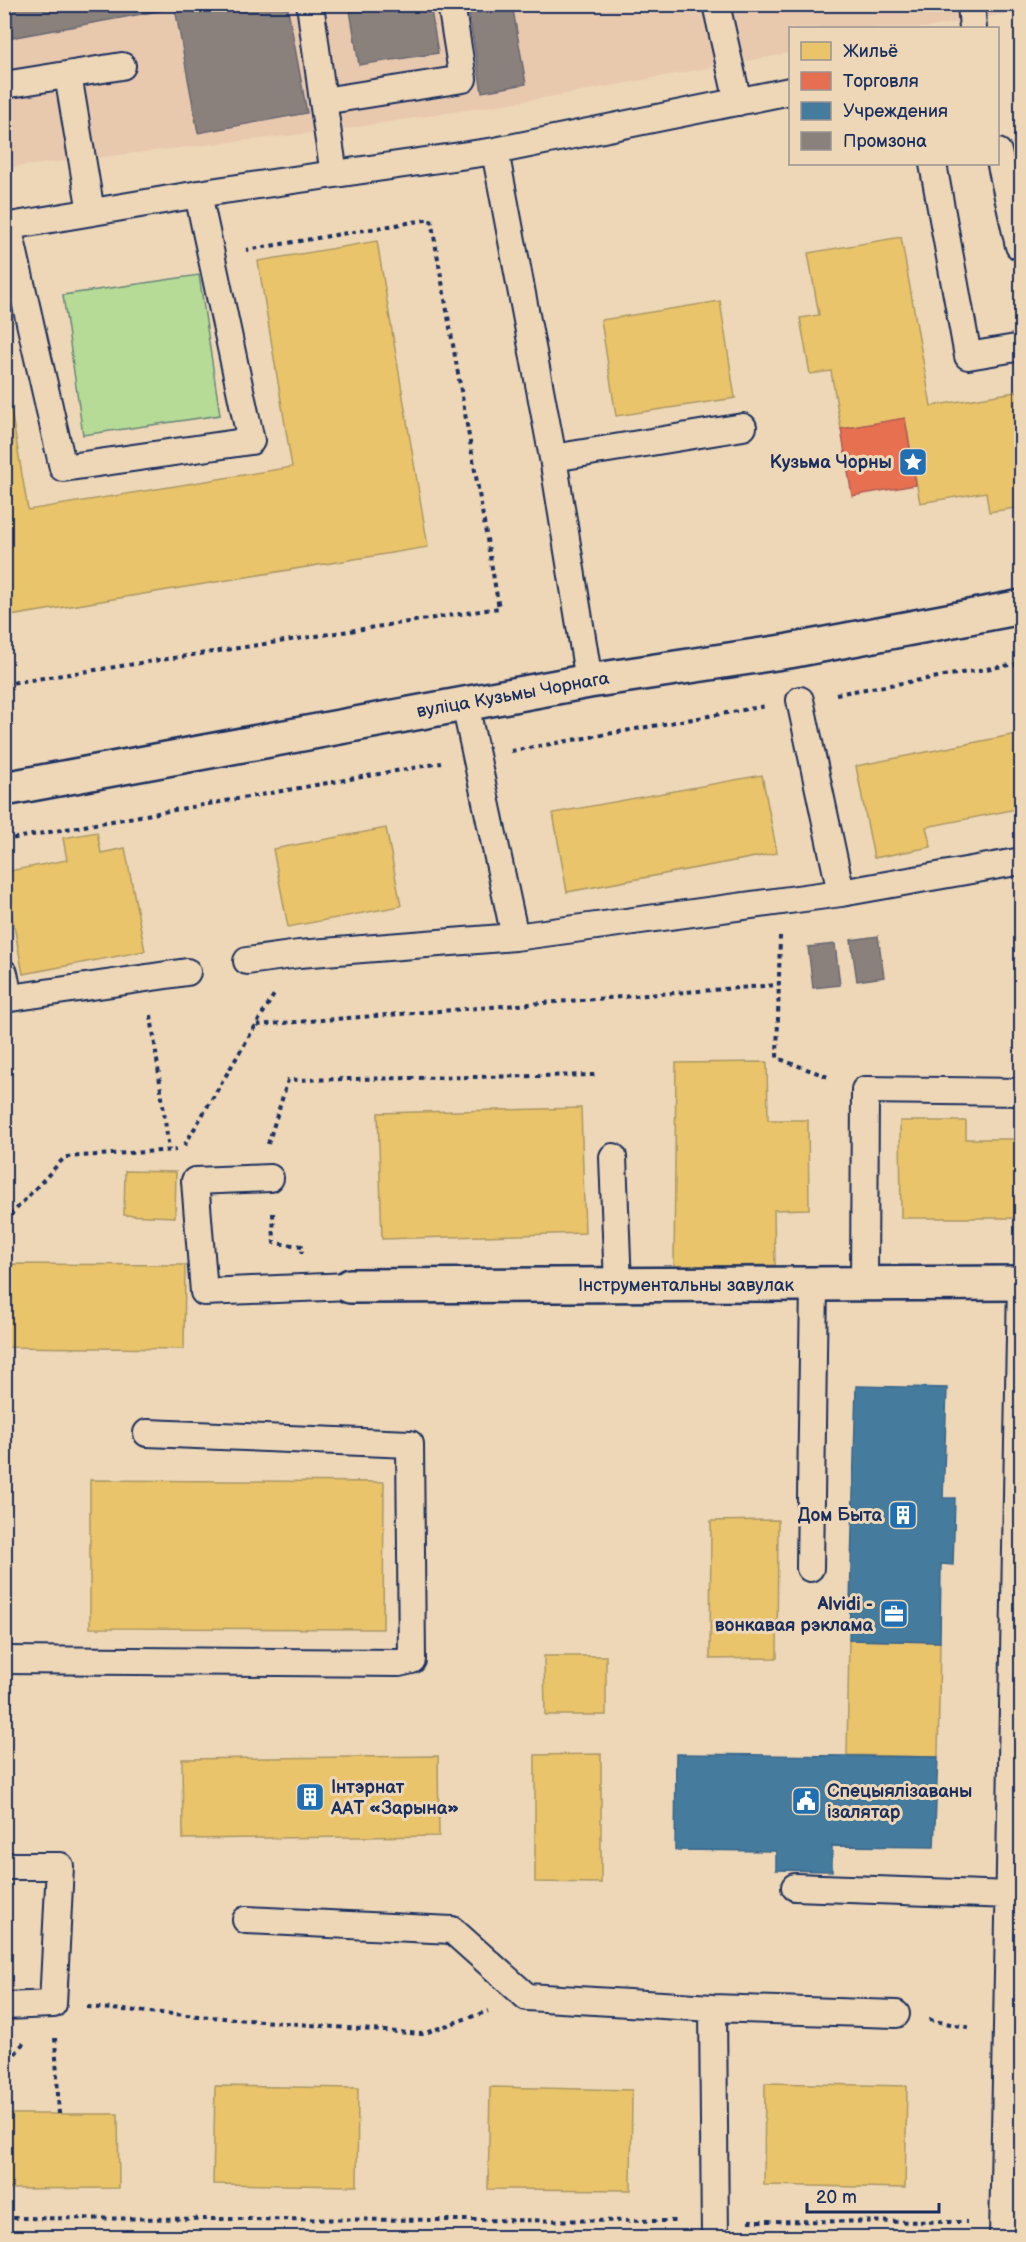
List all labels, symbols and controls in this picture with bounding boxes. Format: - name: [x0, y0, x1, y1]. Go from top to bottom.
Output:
- legend: [789, 27, 999, 165]
- text: Жильё: [843, 41, 898, 62]
- text: Торговля: [843, 71, 919, 92]
- text: Учреждения: [843, 101, 948, 122]
- text: Промзона: [843, 131, 927, 152]
- place icon: Кузьма Чорны: [897, 446, 929, 478]
- place label: Кузьма Чорны: [770, 452, 892, 473]
- street label: вуліца Кузьмы Чорнага: [415, 668, 611, 722]
- street label: Інструментальны завулак: [578, 1275, 795, 1296]
- building icon: Дом Быта: [887, 1499, 919, 1531]
- place label: Дом Быта: [798, 1505, 883, 1526]
- place label: Alvidi - вонкавая рэклама: [715, 1594, 874, 1636]
- office icon: Alvidi - вонкавая рэклама: [878, 1598, 910, 1630]
- place label: Інтэрнат ААТ «Зарына»: [330, 1777, 459, 1819]
- building icon: Інтэрнат ААТ «Зарына»: [294, 1781, 326, 1813]
- place label: Спецыялізаваны ізалятар: [827, 1781, 972, 1823]
- public building icon: Спецыялізаваны ізалятар: [790, 1785, 822, 1817]
- scale bar: [807, 2176, 939, 2214]
- text: 20 m: [816, 2187, 857, 2208]

